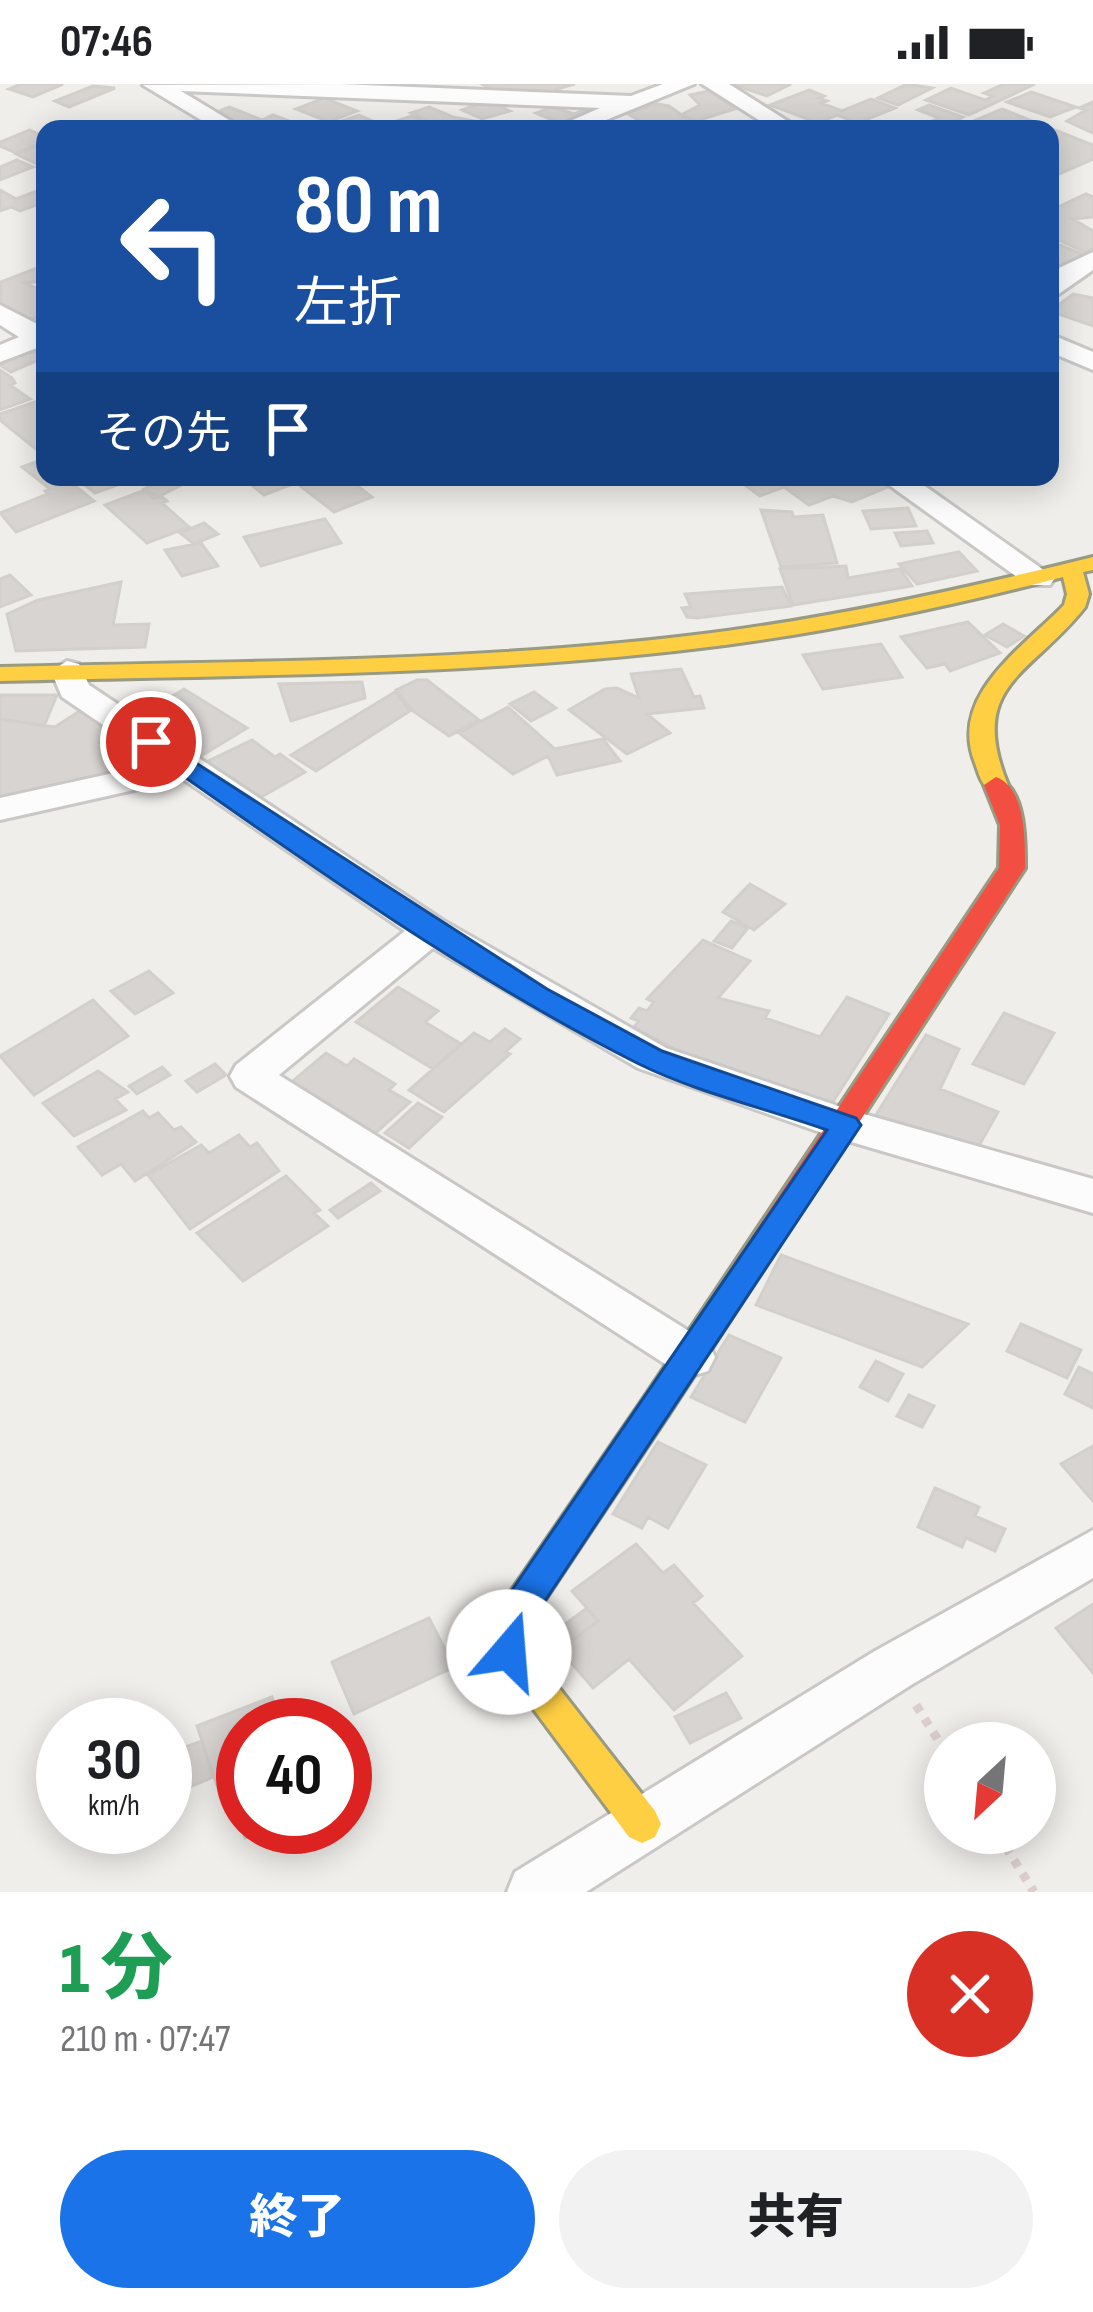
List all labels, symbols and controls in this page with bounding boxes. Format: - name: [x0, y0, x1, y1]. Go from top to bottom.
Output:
- text: 07:46: [60, 15, 153, 70]
- text: 80 m: [294, 156, 442, 257]
- icon: left: [96, 168, 252, 324]
- text: 左折: [294, 272, 402, 337]
- icon: arrive: [255, 396, 321, 462]
- text: その先: [96, 407, 231, 462]
- pin: [100, 691, 202, 793]
- icon: arrive: [118, 709, 184, 775]
- position arrow: [446, 1589, 572, 1715]
- speed limit sign: 40: [216, 1698, 372, 1854]
- north arrow: [924, 1722, 1056, 1854]
- map controls: [924, 1722, 1056, 1854]
- text: 30: [86, 1725, 142, 1797]
- text: km/h: [88, 1788, 140, 1824]
- text: 1 分: [60, 1927, 173, 2014]
- button: close: [907, 1931, 1033, 2057]
- text: 210 m · 07:47: [60, 2016, 230, 2063]
- button: 終了: [60, 2150, 535, 2288]
- button: 共有: [559, 2150, 1033, 2288]

